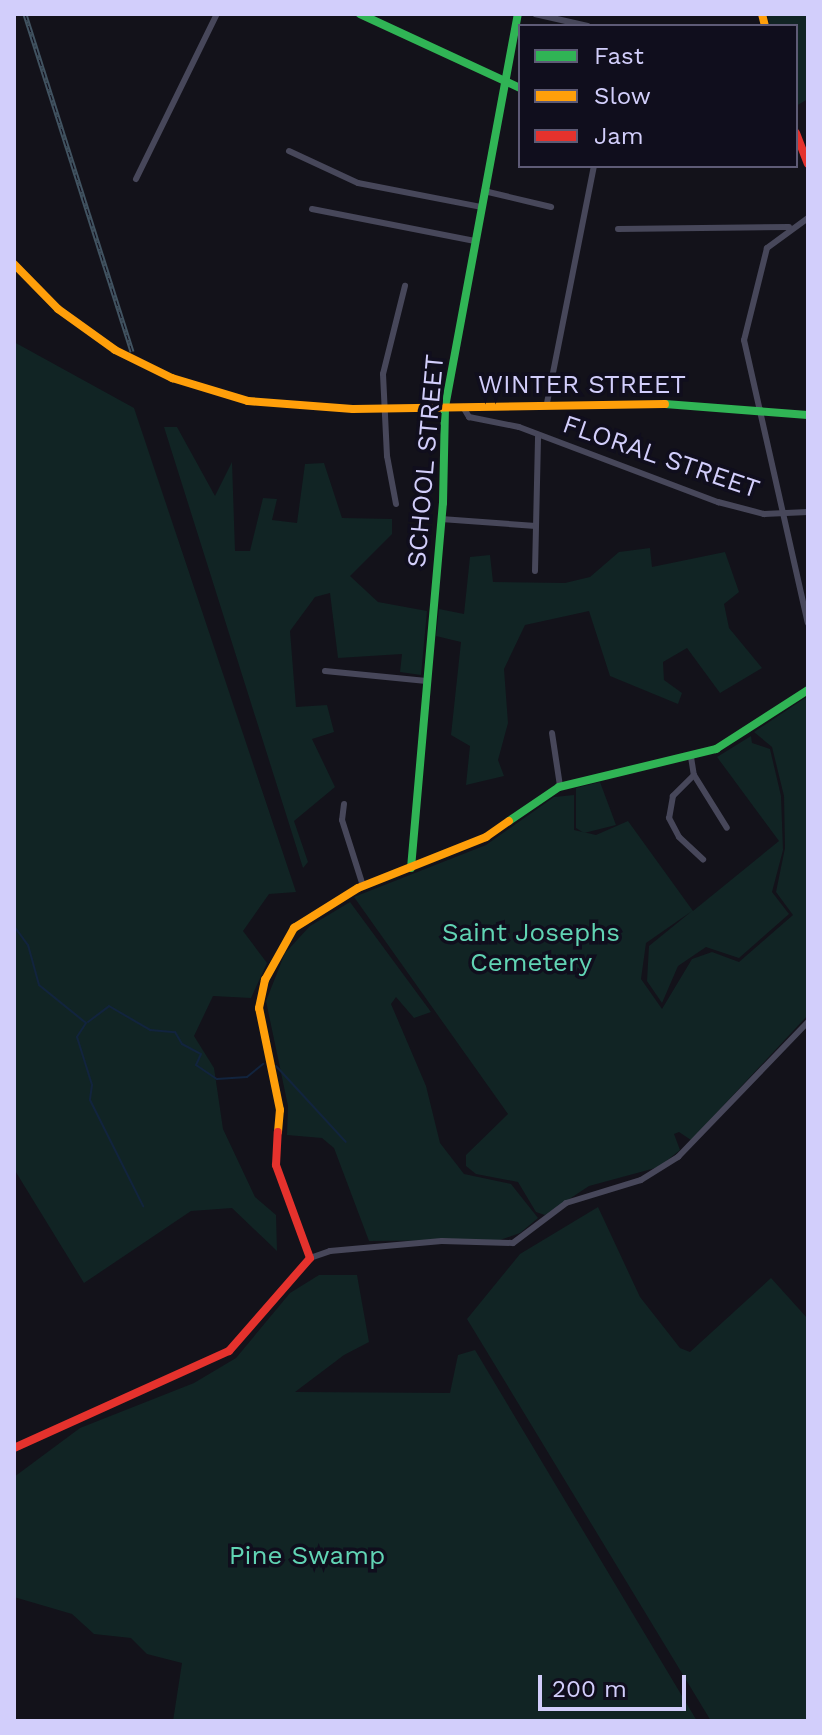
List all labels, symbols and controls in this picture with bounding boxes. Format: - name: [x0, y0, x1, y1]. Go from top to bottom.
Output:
- legend: [518, 24, 798, 168]
- text: Fast: [594, 42, 644, 70]
- text: Slow: [594, 82, 651, 110]
- text: Jam: [594, 122, 644, 150]
- street label: SCHOOL STREET: [401, 353, 451, 569]
- street label: WINTER STREET: [478, 369, 686, 401]
- street label: FLORAL STREET: [558, 409, 764, 505]
- park label: Saint Josephs Cemetery: [442, 917, 620, 978]
- park label: Pine Swamp: [229, 1540, 385, 1572]
- scale bar: [542, 1659, 690, 1709]
- text: 200 m: [552, 1675, 627, 1703]

